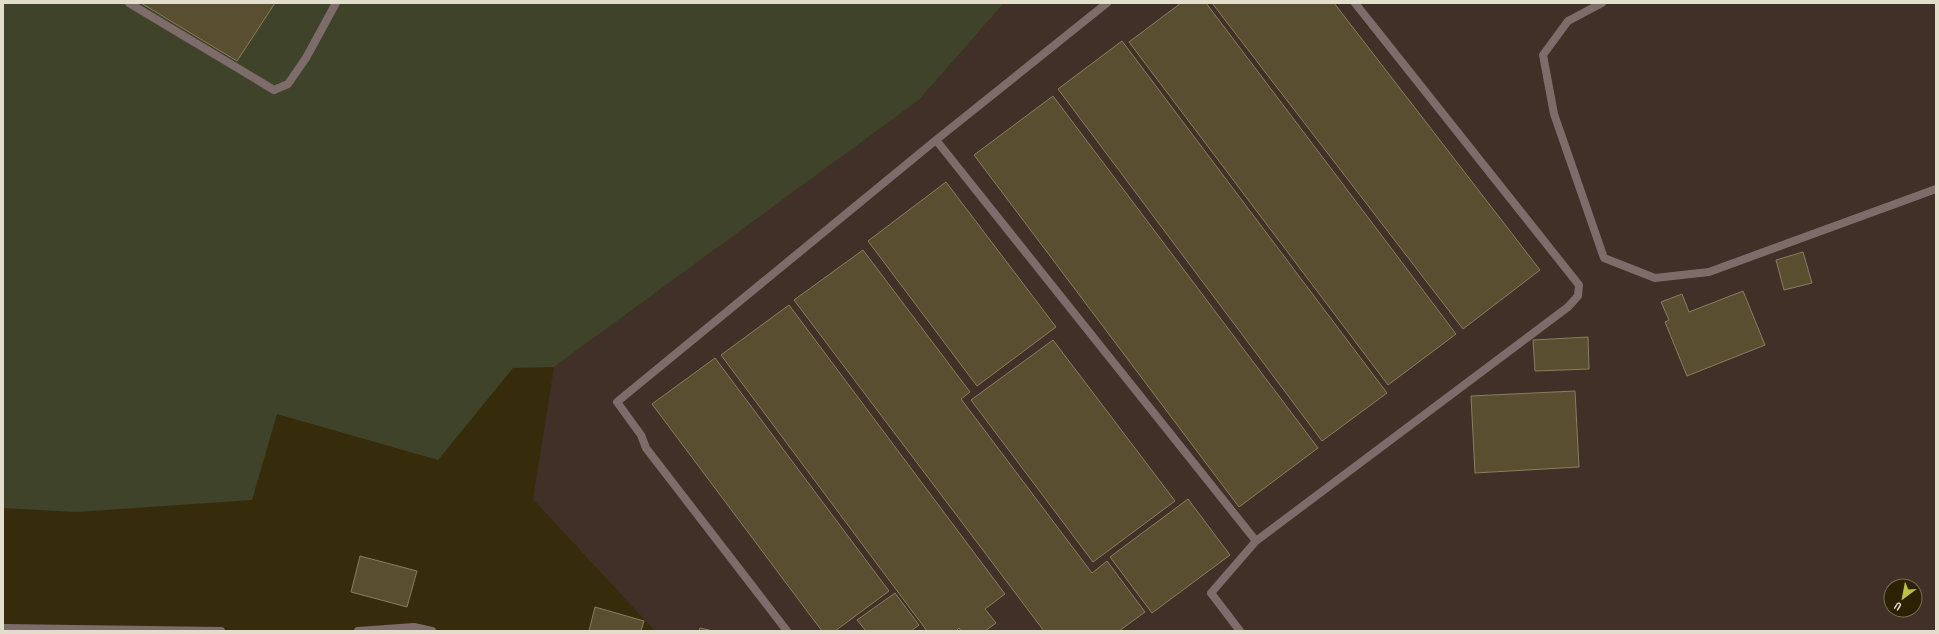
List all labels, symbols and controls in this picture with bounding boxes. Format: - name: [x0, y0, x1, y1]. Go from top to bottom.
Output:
- north arrow: [1883, 578, 1923, 618]
- text: U: [1891, 599, 1904, 614]

